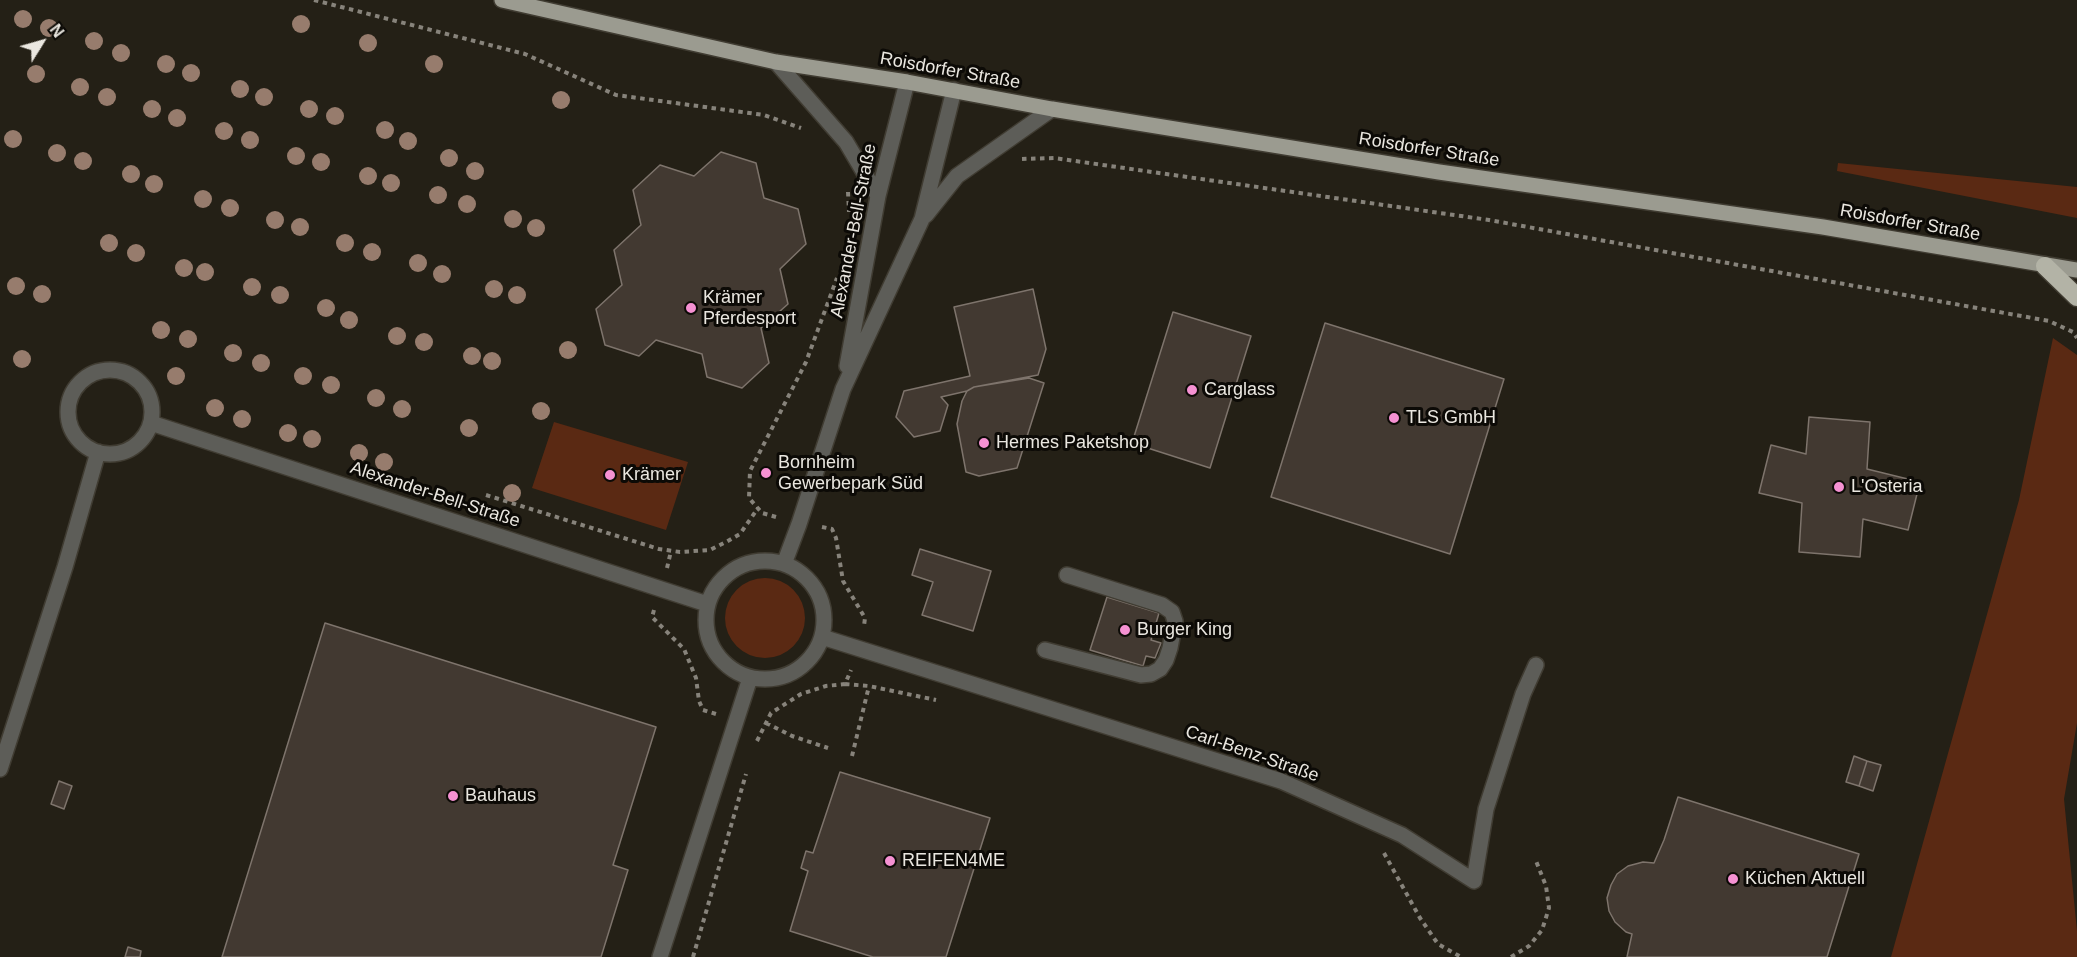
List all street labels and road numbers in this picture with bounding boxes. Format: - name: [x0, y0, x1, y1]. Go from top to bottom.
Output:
- street label: Roisdorfer Straße: [878, 48, 1022, 94]
- street label: Roisdorfer Straße: [1357, 128, 1501, 172]
- street label: Alexander-Bell-Straße: [827, 142, 881, 320]
- street label: Roisdorfer Straße: [1838, 200, 1982, 246]
- street label: Alexander-Bell-Straße: [347, 457, 523, 533]
- street label: Carl-Benz-Straße: [1182, 721, 1322, 787]

